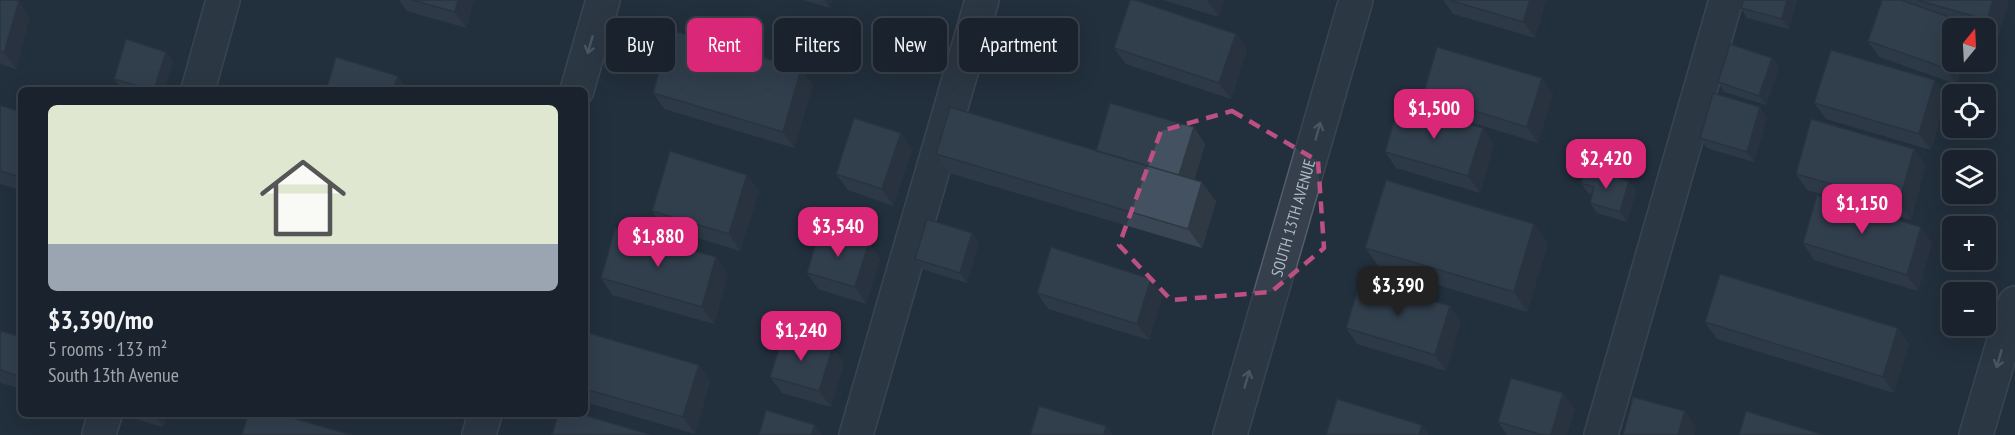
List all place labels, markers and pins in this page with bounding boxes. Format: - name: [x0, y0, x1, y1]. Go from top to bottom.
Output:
- pin: $1,500: [1385, 89, 1483, 140]
- pin: $2,420: [1557, 139, 1655, 190]
- pin: $1,150: [1813, 184, 1911, 235]
- pin: $3,540: [789, 207, 887, 258]
- pin: $1,880: [609, 217, 707, 268]
- pin: $3,390: [1349, 266, 1447, 317]
- pin: $1,240: [752, 311, 850, 362]

